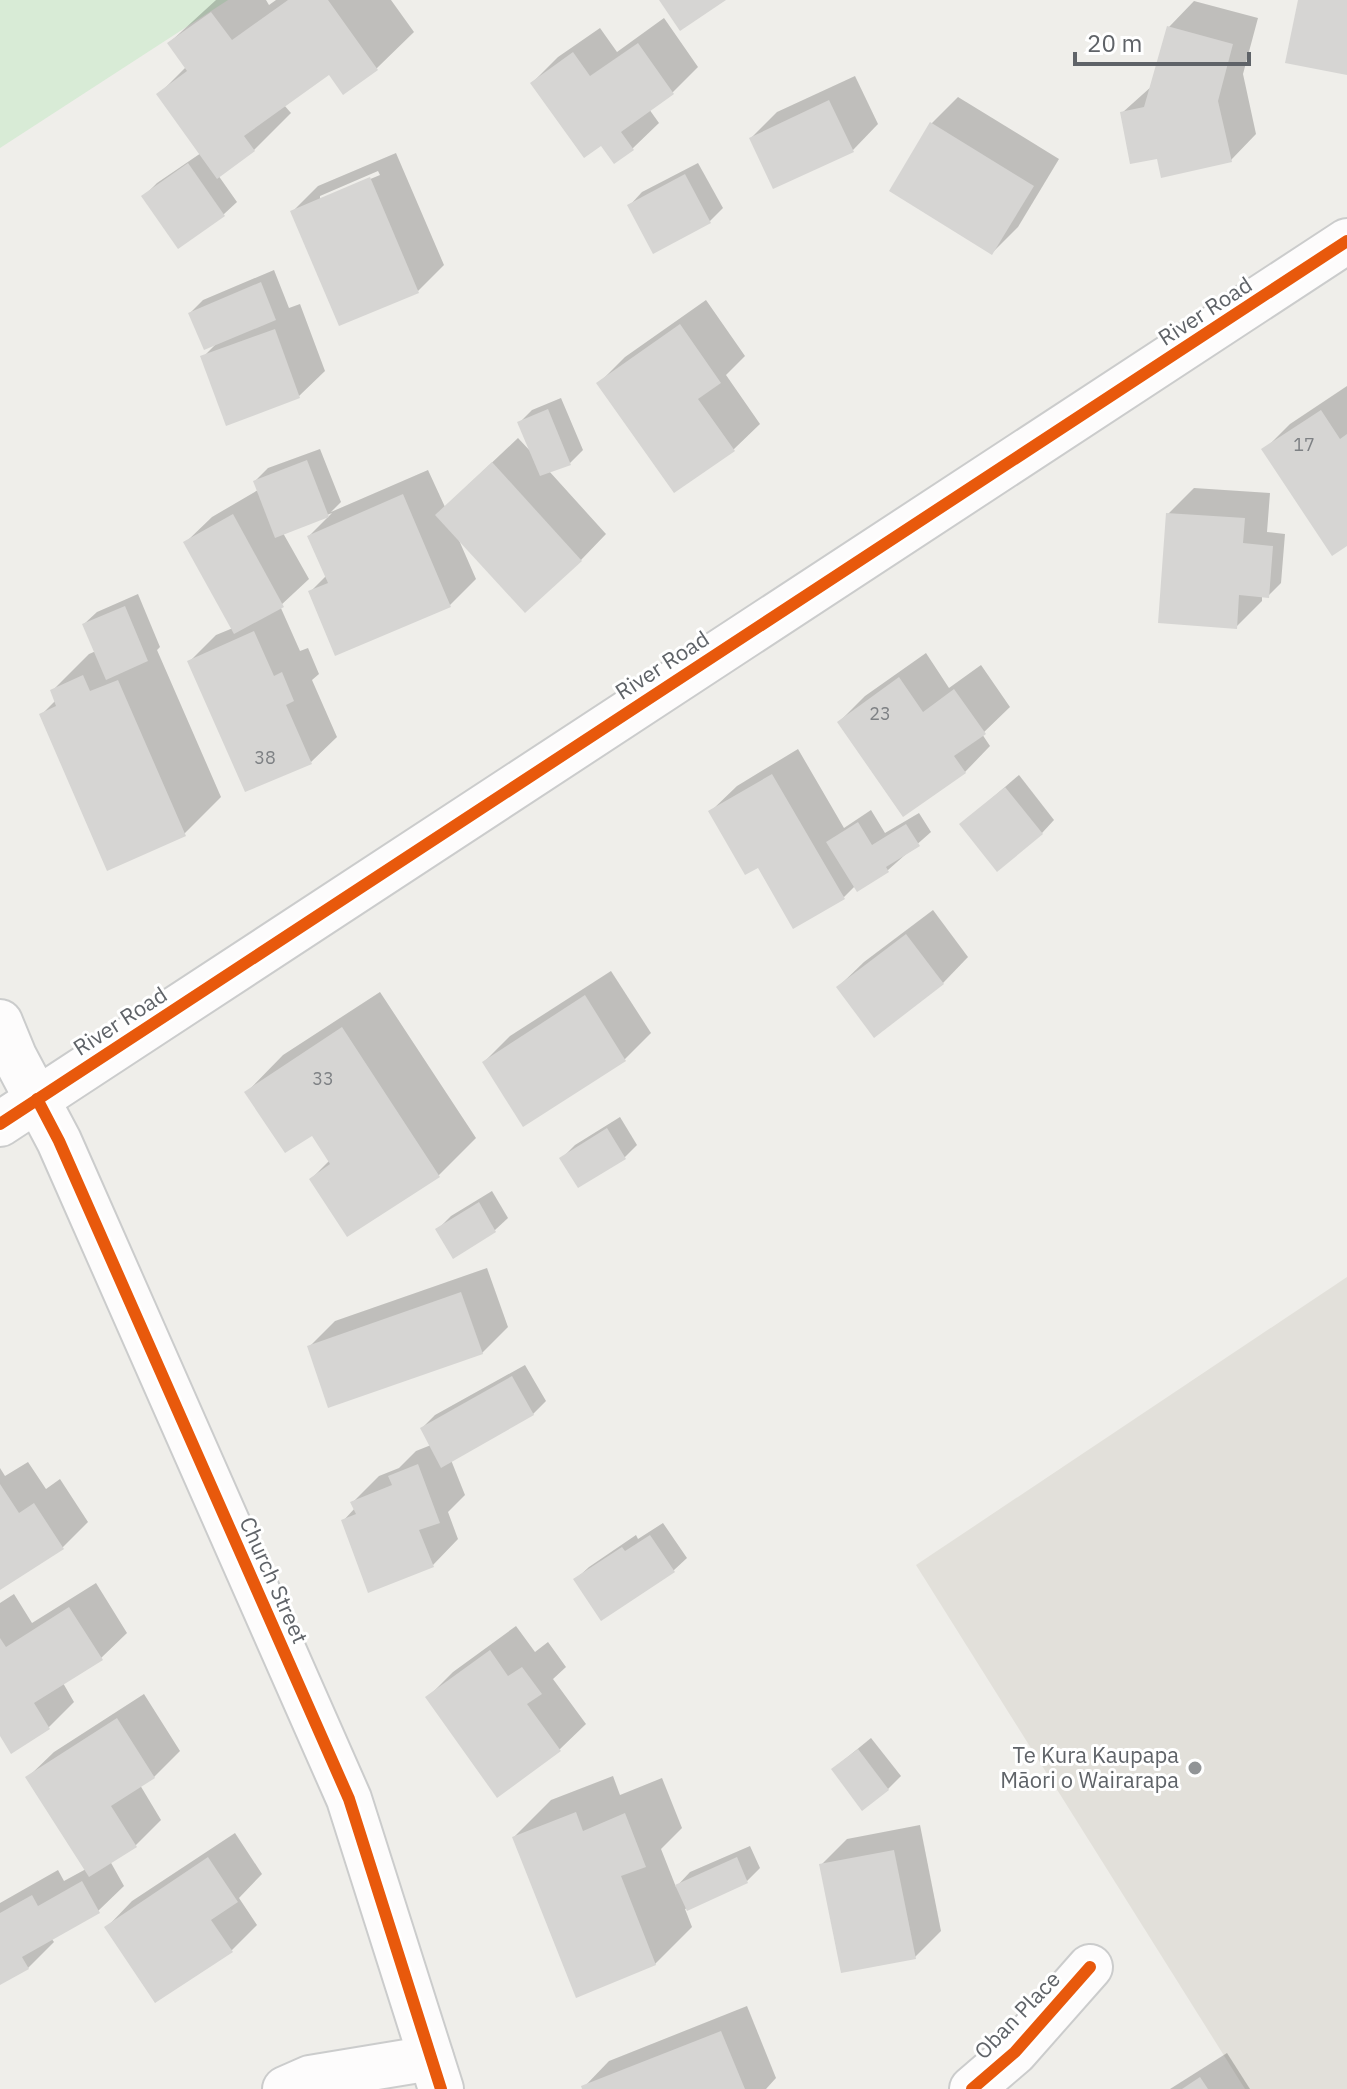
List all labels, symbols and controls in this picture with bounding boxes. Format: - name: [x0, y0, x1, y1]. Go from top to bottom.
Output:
- scale bar: [1075, 16, 1249, 66]
- text: 20 m: [1087, 27, 1142, 59]
- street label: River Road: [1152, 270, 1257, 352]
- house number: 17: [1293, 433, 1315, 456]
- street label: River Road: [609, 624, 714, 706]
- house number: 23: [869, 702, 891, 725]
- house number: 38: [254, 746, 276, 769]
- street label: River Road: [67, 980, 172, 1062]
- house number: 33: [312, 1067, 334, 1090]
- street label: Church Street: [234, 1512, 315, 1648]
- place label: Te Kura Kaupapa Māori o Wairarapa: [1000, 1740, 1179, 1794]
- marker: Te Kura Kaupapa Māori o Wairarapa: [1186, 1759, 1204, 1777]
- street label: Oban Place: [967, 1964, 1066, 2065]

